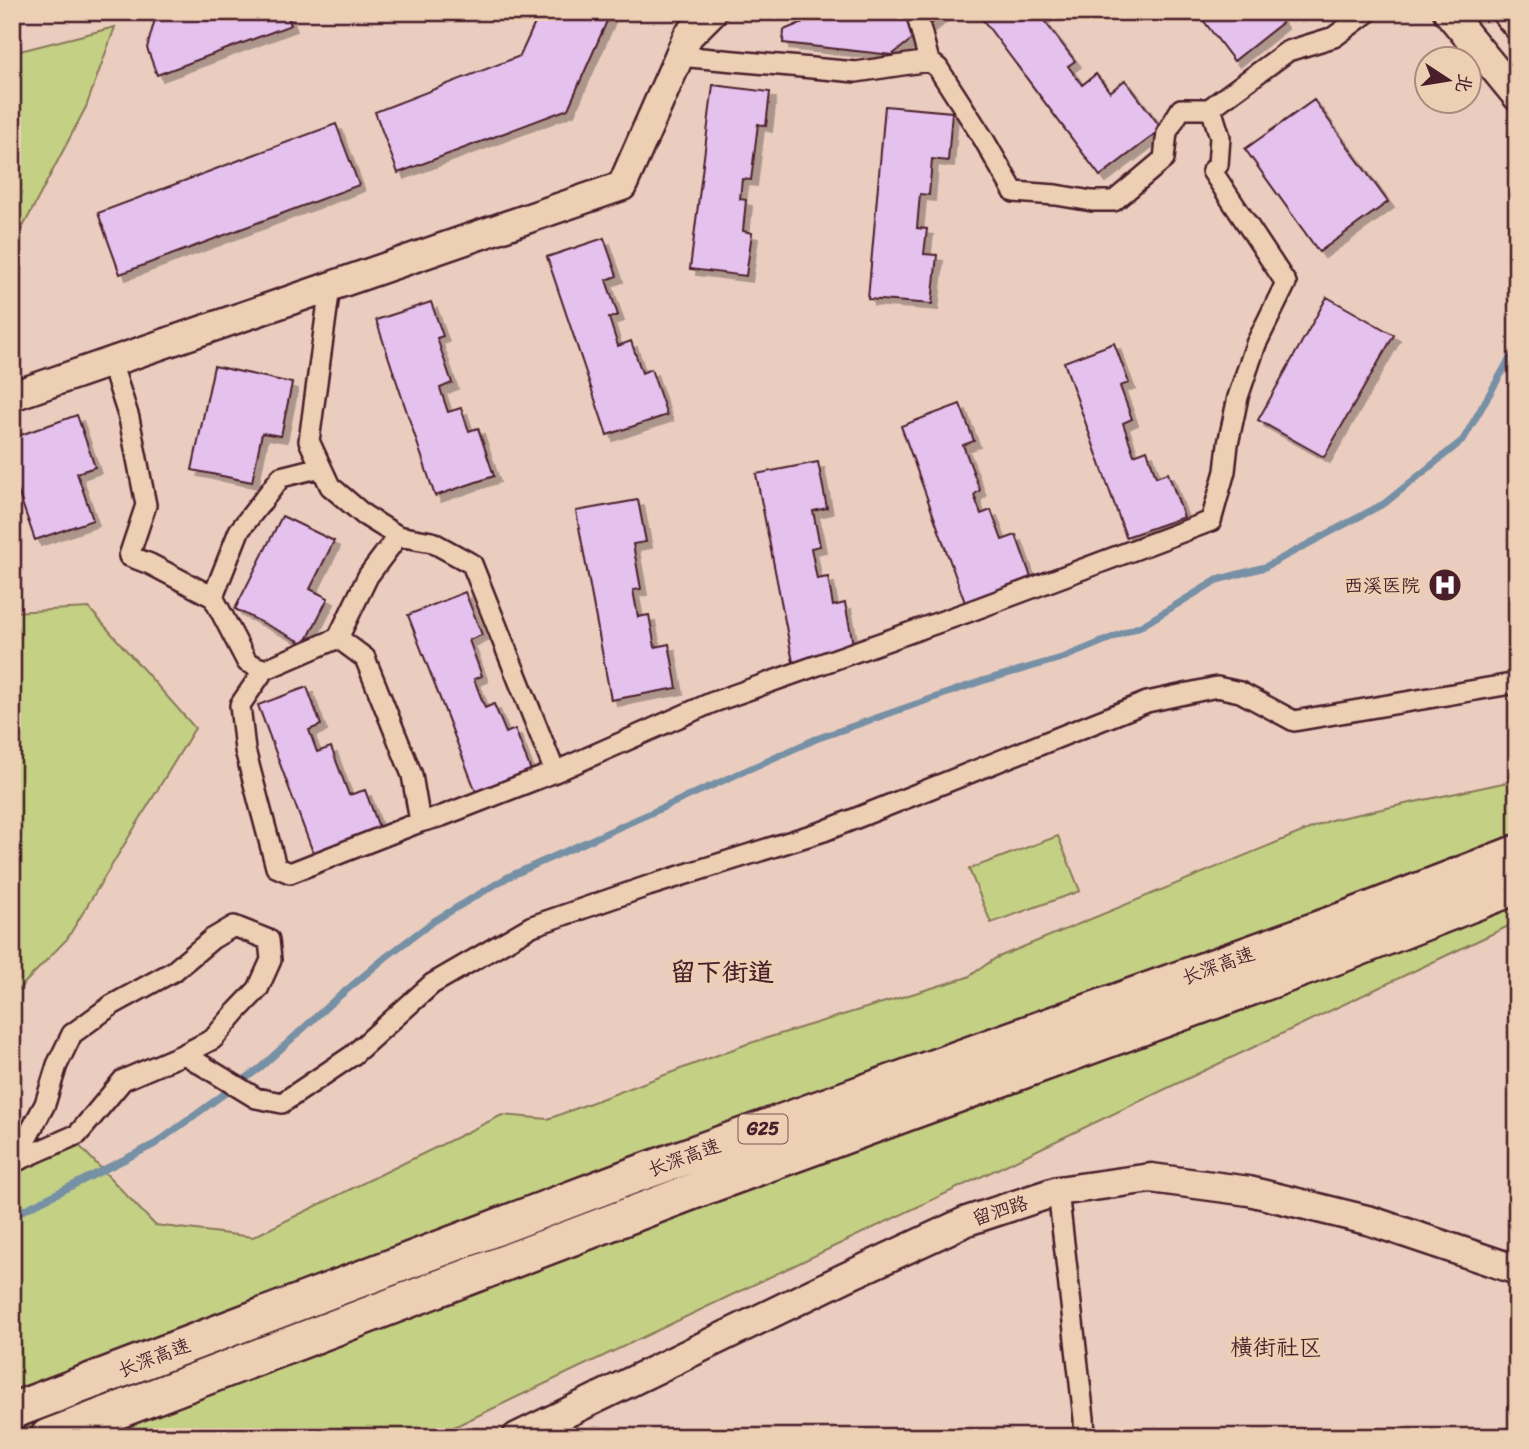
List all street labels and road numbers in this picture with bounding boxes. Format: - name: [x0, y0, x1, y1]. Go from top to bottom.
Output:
- street label: 长深高速: [1177, 937, 1260, 994]
- road number: G25: [738, 1114, 788, 1144]
- street label: 长深高速: [643, 1129, 726, 1186]
- street label: 留泗路: [968, 1186, 1032, 1235]
- street label: 长深高速: [113, 1328, 196, 1386]

